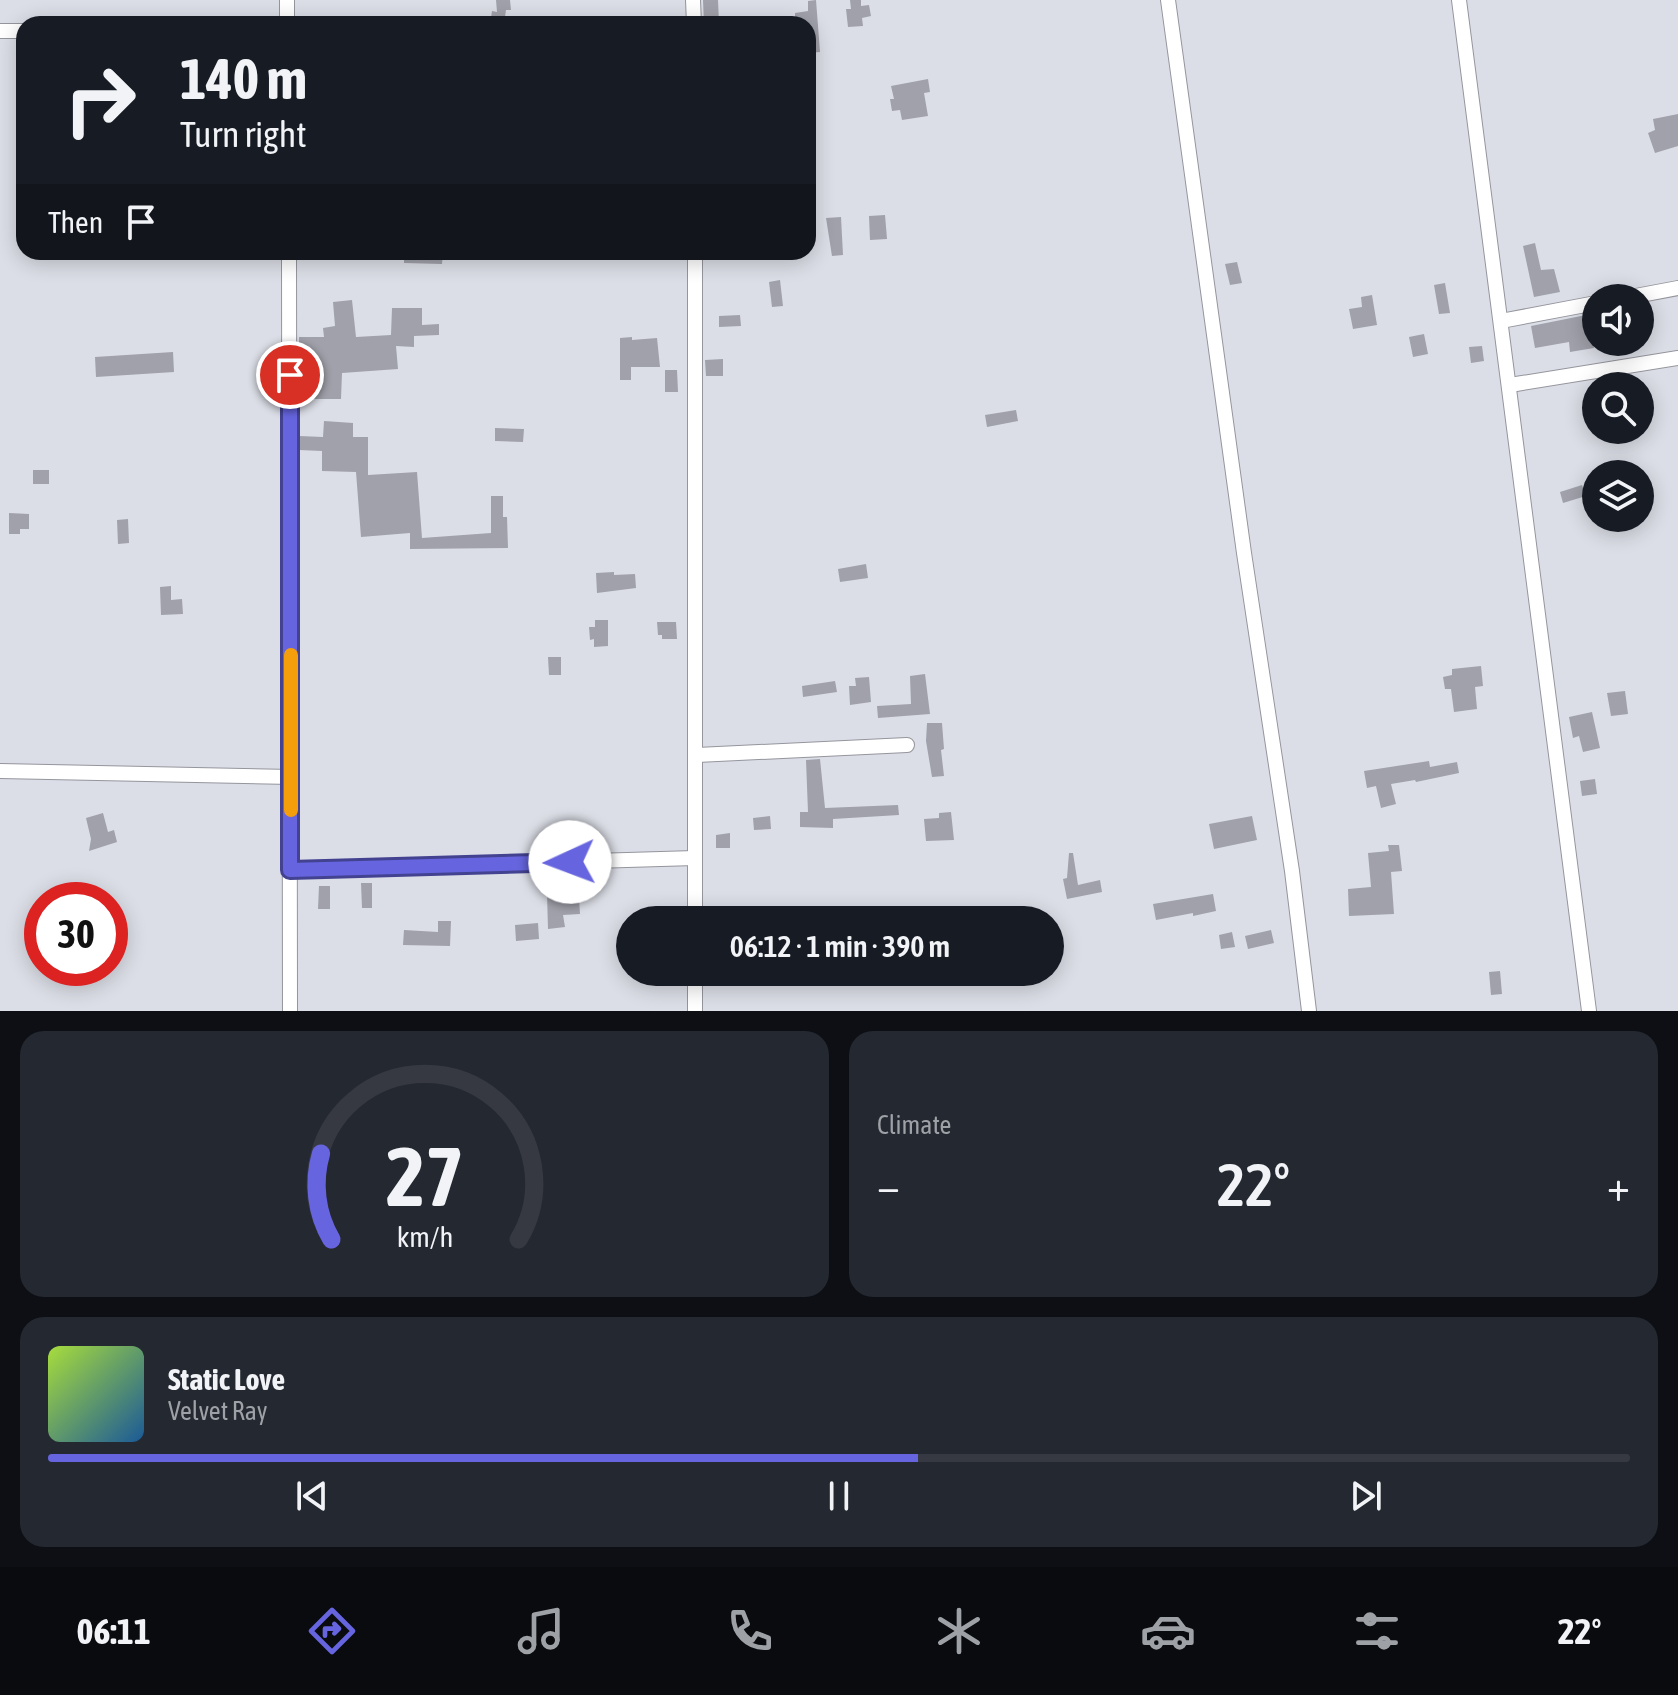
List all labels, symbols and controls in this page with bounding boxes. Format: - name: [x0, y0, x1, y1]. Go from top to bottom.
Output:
- text: 140 m: [180, 47, 307, 111]
- icon: right: [48, 48, 152, 152]
- text: Turn right: [180, 113, 307, 155]
- icon: arrive: [119, 200, 163, 244]
- text: Then: [48, 205, 103, 239]
- map controls: [1582, 284, 1654, 532]
- button: sound: [1582, 284, 1654, 356]
- pin: [256, 341, 324, 409]
- icon: arrive: [268, 353, 312, 397]
- button: search: [1582, 372, 1654, 444]
- button: layers: [1582, 460, 1654, 532]
- position arrow: [528, 820, 612, 904]
- speed limit sign: 30: [24, 882, 128, 986]
- text: 06:12 · 1 min · 390 m: [730, 929, 950, 963]
- text: Climate: [877, 1110, 951, 1140]
- text: 27: [385, 1128, 464, 1224]
- text: 22°: [1217, 1150, 1290, 1219]
- text: −: [877, 1160, 900, 1210]
- text: +: [1607, 1160, 1630, 1210]
- text: km/h: [396, 1220, 453, 1253]
- text: Static Love: [168, 1362, 285, 1396]
- text: Velvet Ray: [168, 1396, 268, 1426]
- icon: previous: [290, 1474, 334, 1518]
- icon: pause: [817, 1474, 861, 1518]
- icon: next: [1344, 1474, 1388, 1518]
- icon: directions: [304, 1603, 360, 1659]
- icon: music: [513, 1603, 569, 1659]
- icon: phone: [722, 1603, 778, 1659]
- icon: climate: [931, 1603, 987, 1659]
- icon: car: [1140, 1603, 1196, 1659]
- icon: filters: [1349, 1603, 1405, 1659]
- text: 06:11: [77, 1610, 151, 1652]
- text: 22°: [1558, 1610, 1601, 1652]

